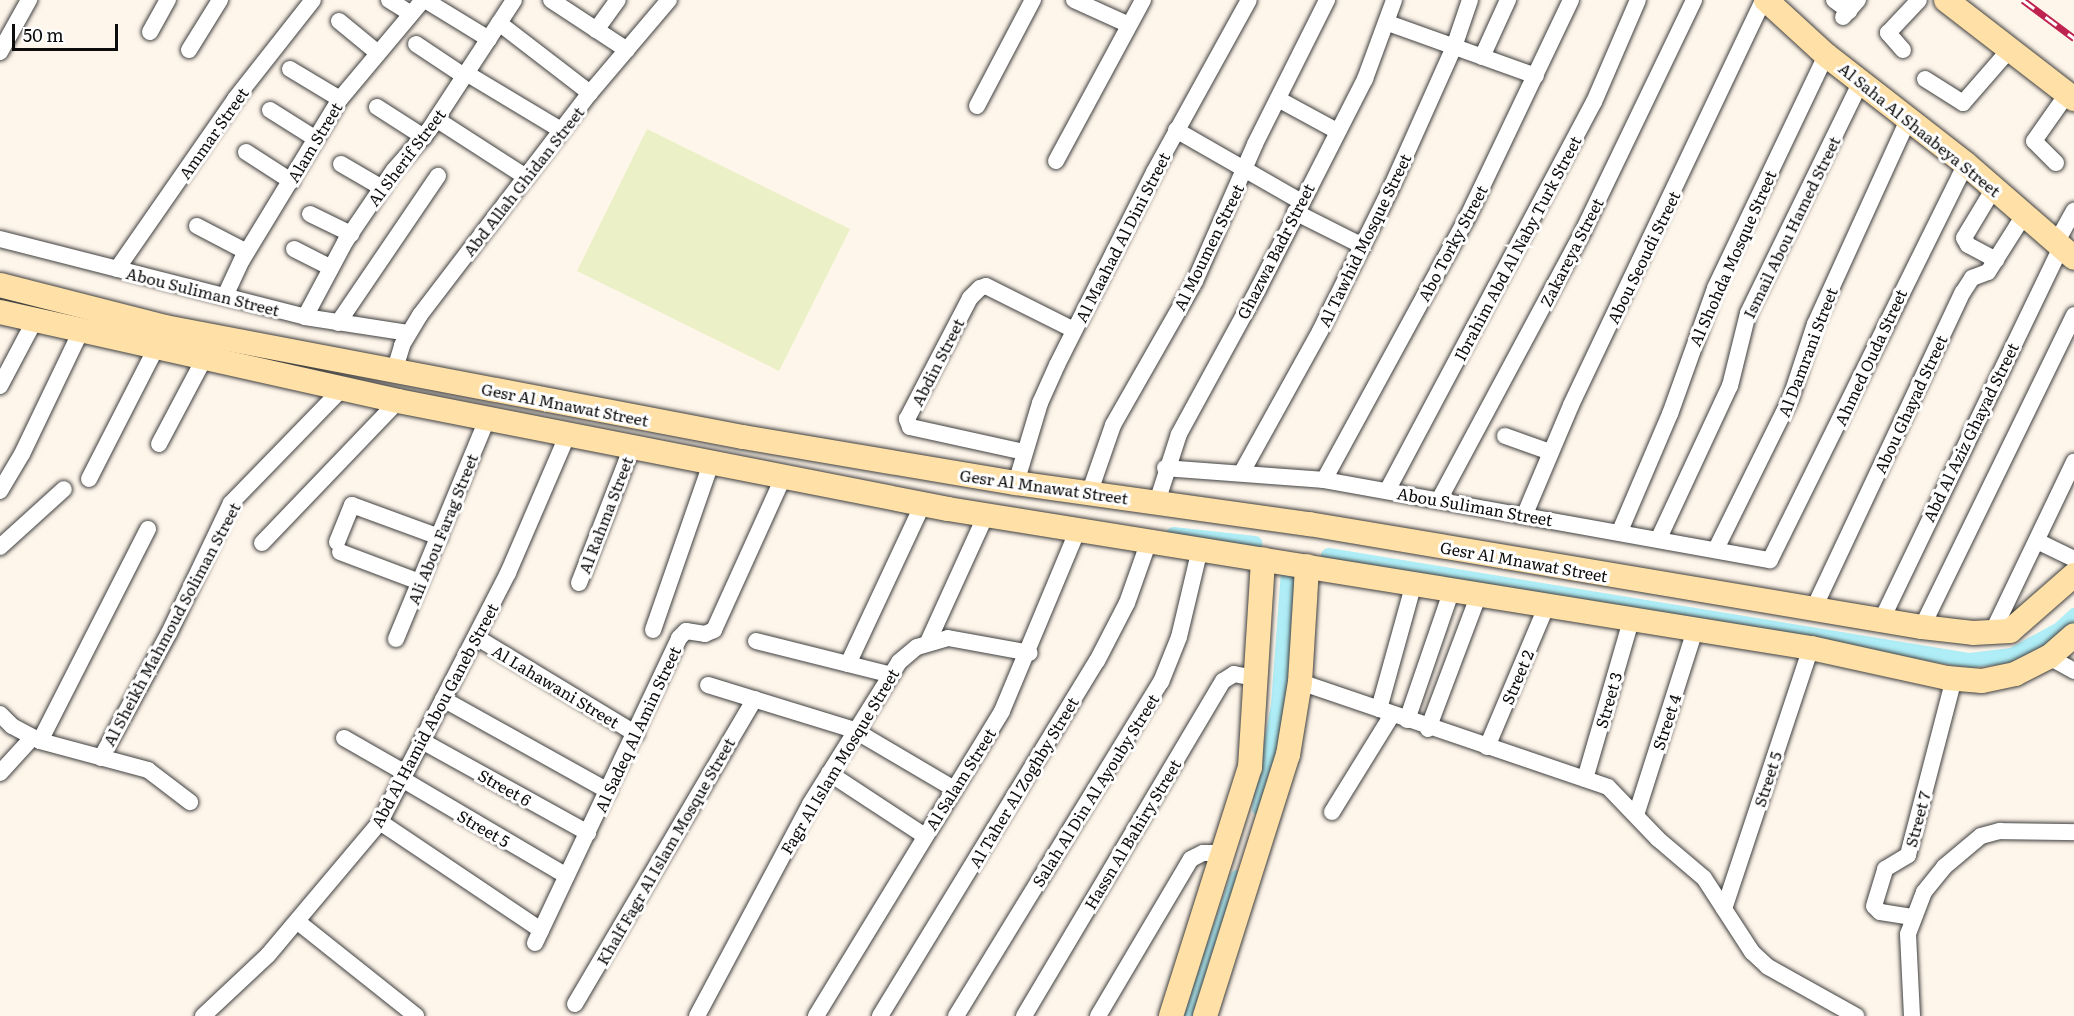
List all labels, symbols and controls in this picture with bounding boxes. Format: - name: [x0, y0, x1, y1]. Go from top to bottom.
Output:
- scale bar: [15, 12, 122, 50]
- text: 50 m: [23, 21, 64, 48]
- street label: Al Saha Al Shaabeya Street: [1835, 58, 2005, 200]
- street label: Ammar Street: [174, 84, 252, 182]
- street label: Alam Street: [283, 98, 345, 186]
- street label: Abd Allah Ghidan Street: [459, 102, 587, 260]
- street label: Al Sherif Street: [363, 105, 449, 209]
- street label: Ibrahim Abd Al Naby Turk Street: [1449, 132, 1585, 364]
- street label: Ismail Abou Hamed Street: [1739, 133, 1843, 321]
- street label: Al Maahad Al Dini Street: [1071, 149, 1173, 325]
- street label: Al Tawhid Mosque Street: [1314, 150, 1414, 330]
- street label: Al Shohda Mosque Street: [1684, 167, 1780, 349]
- street label: Al Moumen Street: [1169, 180, 1247, 314]
- street label: Ghazwa Badr Street: [1232, 180, 1318, 322]
- street label: Abo Torky Street: [1413, 182, 1491, 304]
- street label: Abou Seoudi Street: [1603, 188, 1683, 326]
- street label: Zakareya Street: [1535, 194, 1607, 310]
- street label: Abou Suliman Street: [124, 263, 282, 319]
- street label: Al Damrani Street: [1773, 284, 1841, 420]
- street label: Ahmed Ouda Street: [1830, 286, 1910, 428]
- street label: Abdin Street: [907, 315, 967, 409]
- street label: Abou Ghayad Street: [1870, 332, 1950, 476]
- street label: Abd Al Aziz Ghayad Street: [1918, 339, 2022, 525]
- street label: Gesr Al Mnawat Street: [480, 378, 650, 430]
- street label: Ali Abou Farag Street: [403, 451, 481, 607]
- street label: Al Rahma Street: [574, 454, 636, 576]
- street label: Gesr Al Mnawat Street: [959, 465, 1129, 507]
- street label: Abou Suliman Street: [1396, 483, 1554, 529]
- street label: Al Sheikh Mahmoud Soliman Street: [98, 499, 244, 749]
- street label: Gesr Al Mnawat Street: [1439, 537, 1609, 585]
- street label: Abd Al Hamid Abou Ganeb Street: [366, 599, 502, 831]
- street label: Al Lahawani Street: [489, 641, 623, 731]
- street label: Al Sadeq Al Amin Street: [590, 643, 684, 815]
- street label: Street 2: [1497, 647, 1537, 707]
- street label: Fagr Al Islam Mosque Street: [776, 665, 902, 857]
- street label: Street 3: [1591, 670, 1625, 730]
- street label: Salah Al Din Al Ayouby Street: [1028, 690, 1162, 890]
- street label: Street 4: [1648, 692, 1684, 752]
- street label: Al Taher Al Zoghby Street: [964, 693, 1082, 871]
- street label: Al Salam Street: [921, 724, 999, 834]
- street label: Khalf Fagr Al Islam Mosque Street: [592, 734, 738, 968]
- street label: Street 5: [1749, 749, 1785, 809]
- street label: Hassn Al Bahiry Street: [1080, 756, 1184, 912]
- street label: Street 6: [475, 765, 535, 809]
- street label: Street 7: [1900, 789, 1934, 849]
- street label: Street 5: [454, 805, 514, 851]

